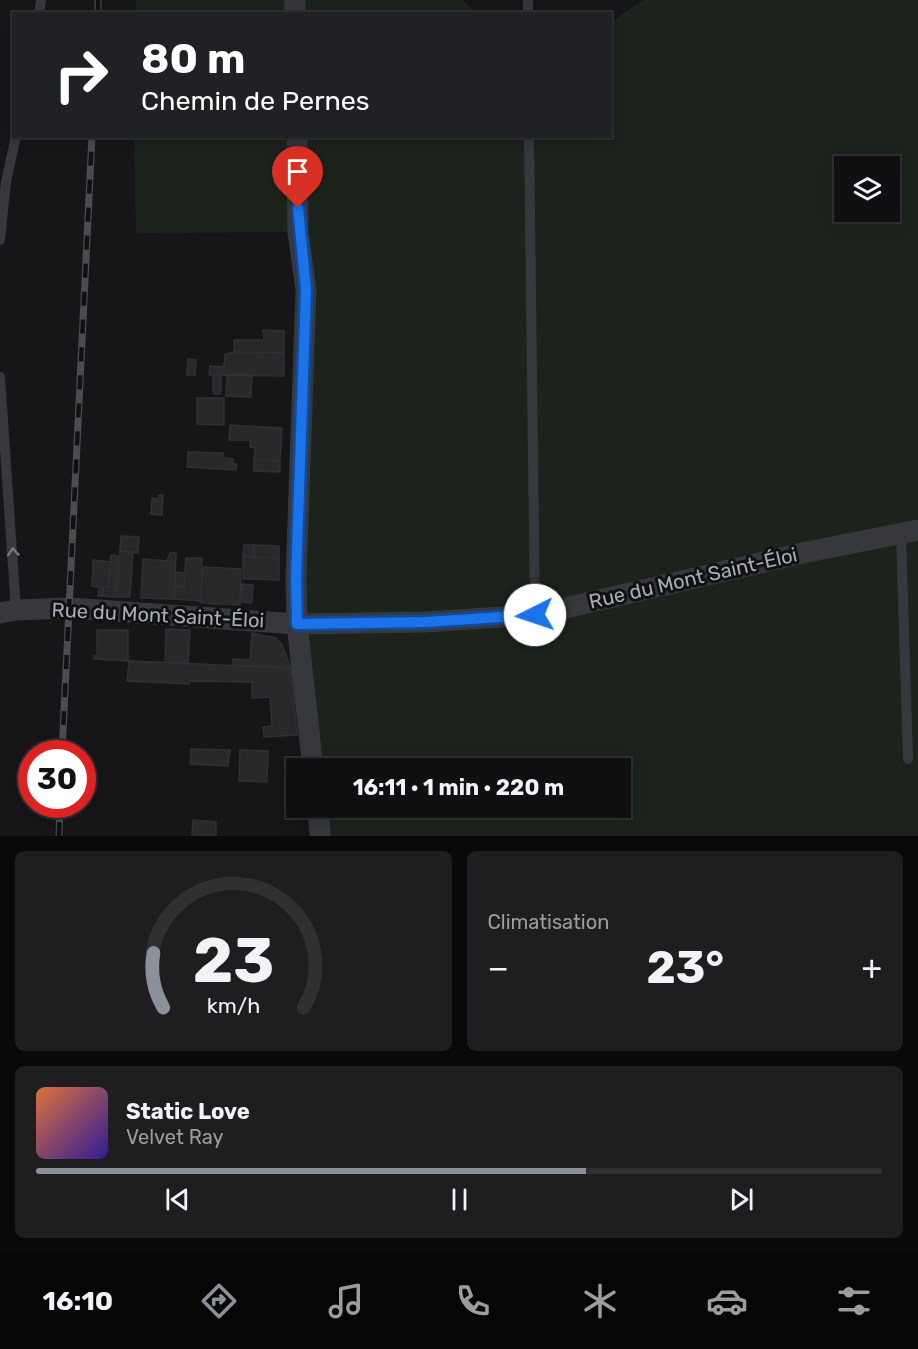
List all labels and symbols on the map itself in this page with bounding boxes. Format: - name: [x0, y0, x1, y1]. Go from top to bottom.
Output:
- pin: [272, 146, 323, 208]
- street label: Rue du Mont Saint-Éloi: [587, 542, 799, 614]
- one-way arrow: [7, 547, 20, 556]
- position arrow: [503, 583, 567, 647]
- street label: Rue du Mont Saint-Éloi: [51, 597, 265, 633]
- speed limit sign: 30: [18, 740, 96, 818]

